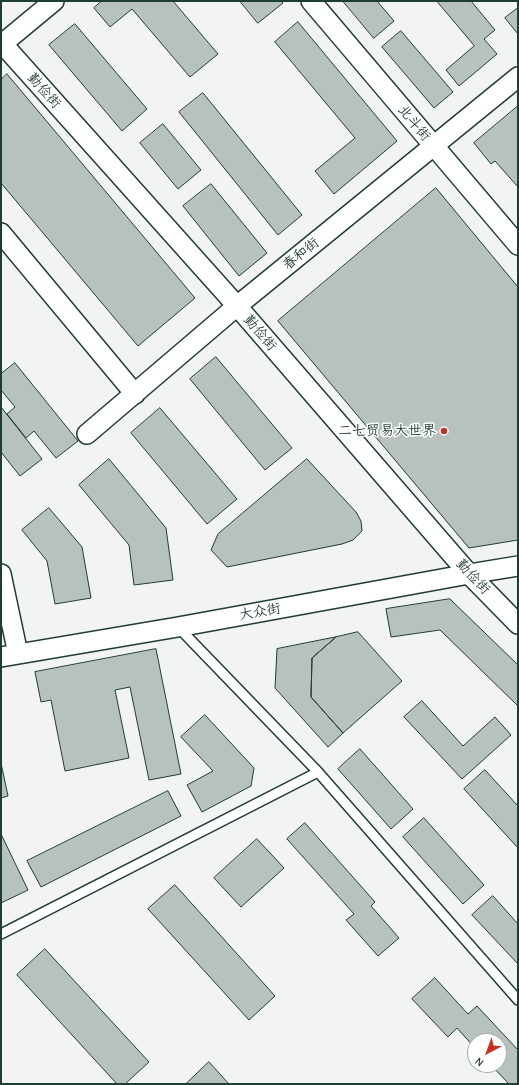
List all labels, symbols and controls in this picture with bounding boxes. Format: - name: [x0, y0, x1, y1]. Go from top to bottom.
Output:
- street label: 勤俭街: [24, 70, 64, 112]
- street label: 北斗街: [394, 102, 434, 144]
- street label: 春和街: [279, 234, 323, 274]
- street label: 勤俭街: [240, 312, 280, 354]
- place label: 二七贸易大世界: [338, 423, 436, 439]
- marker: 二七贸易大世界: [439, 426, 449, 436]
- street label: 勤俭街: [453, 556, 493, 598]
- street label: 大众街: [238, 600, 282, 624]
- north arrow: [467, 1033, 507, 1073]
- text: N: [472, 1054, 486, 1069]

